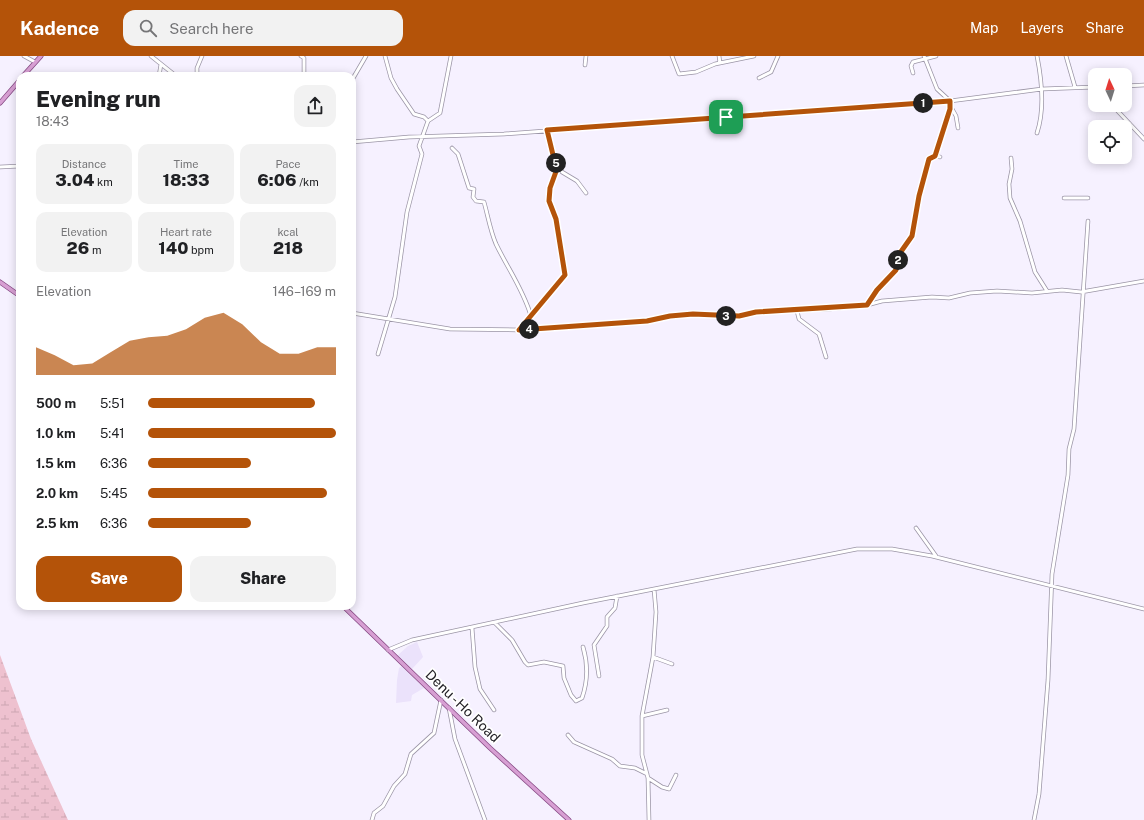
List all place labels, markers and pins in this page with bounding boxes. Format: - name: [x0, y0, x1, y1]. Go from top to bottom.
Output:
- pin: 1: [913, 93, 933, 113]
- pin: [709, 100, 743, 134]
- pin: 5: [546, 153, 566, 173]
- pin: 2: [888, 250, 908, 270]
- pin: 3: [716, 306, 736, 326]
- pin: 4: [519, 319, 539, 339]

